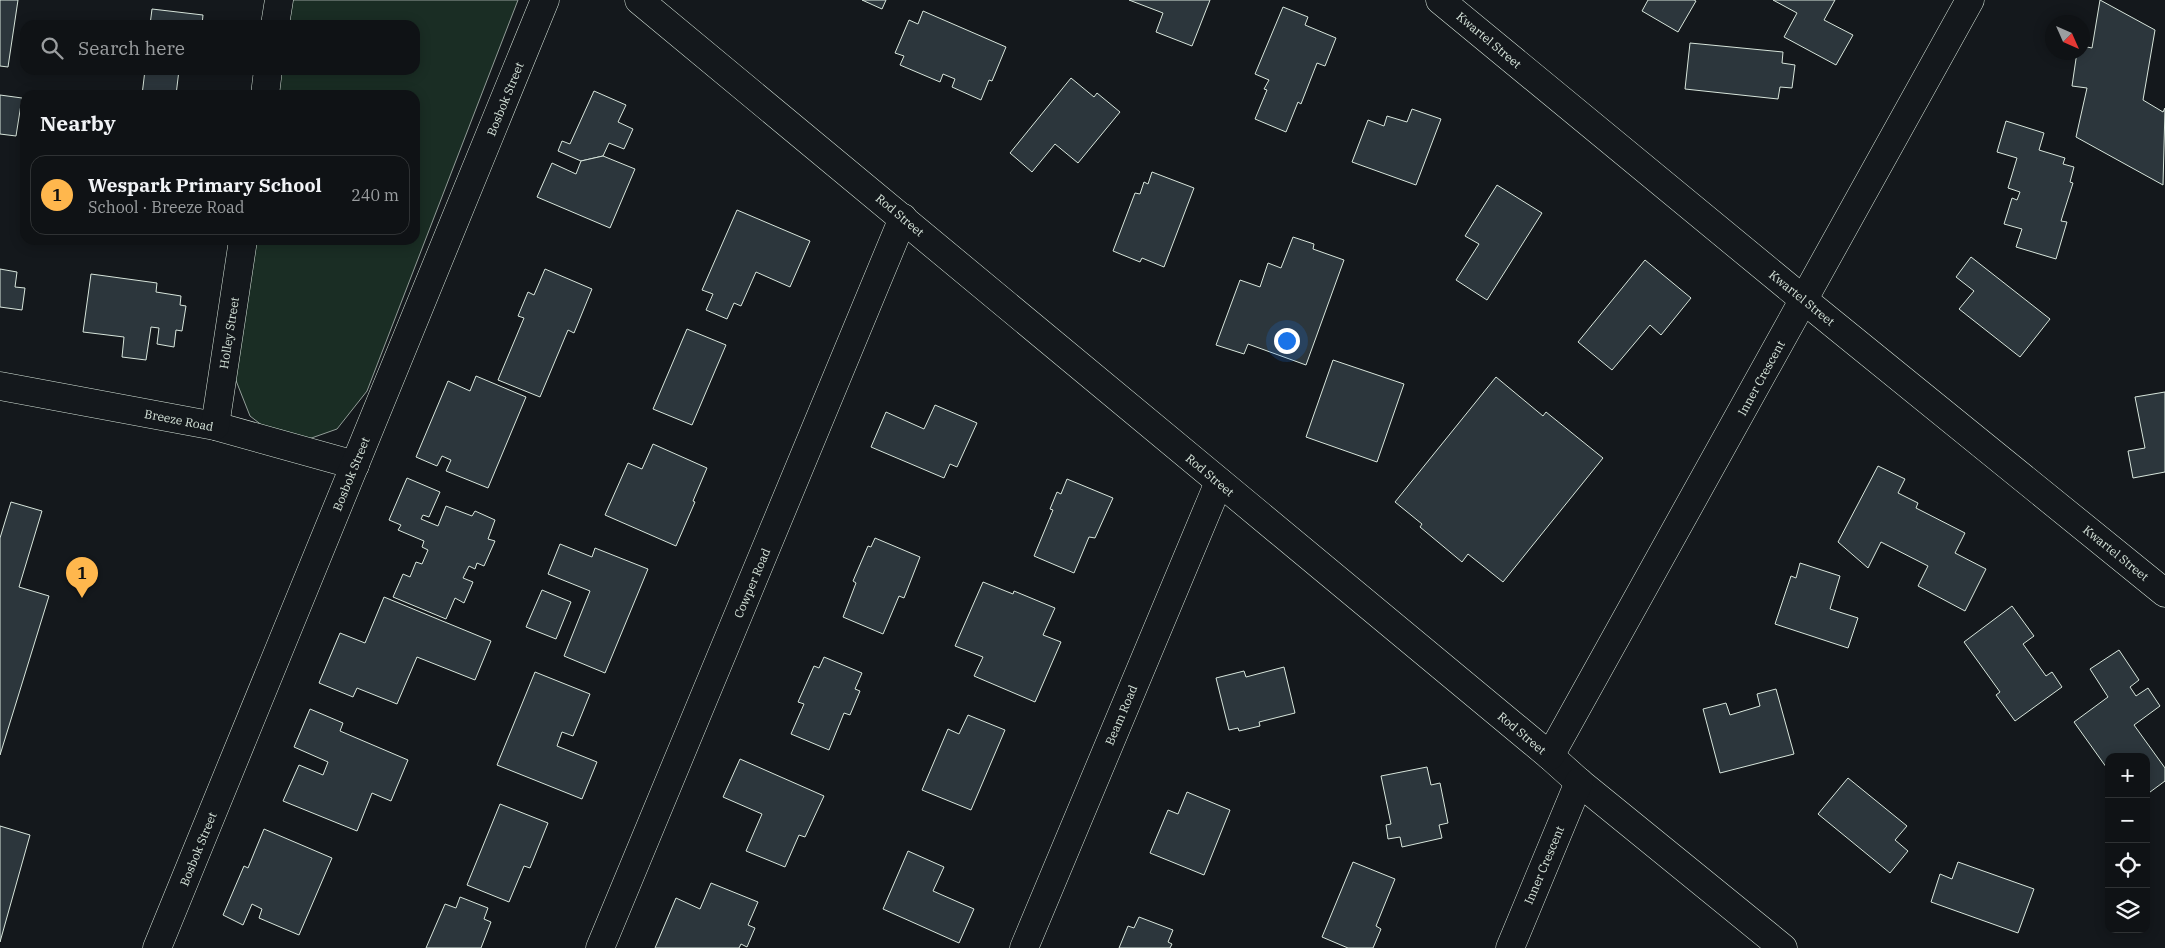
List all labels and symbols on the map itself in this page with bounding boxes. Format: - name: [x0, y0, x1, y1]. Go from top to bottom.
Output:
- street label: Kwartel Street: [1453, 8, 1525, 72]
- north arrow: [2045, 15, 2090, 60]
- street label: Bosbok Street: [483, 60, 527, 138]
- street label: Rod Street: [873, 190, 927, 240]
- street label: Kwartel Street: [1766, 267, 1838, 329]
- street label: Holley Street: [216, 296, 242, 370]
- your location: [1274, 328, 1300, 354]
- street label: Inner Crescent: [1734, 338, 1788, 418]
- street label: Breeze Road: [143, 406, 215, 434]
- street label: Bosbok Street: [329, 435, 373, 513]
- street label: Rod Street: [1183, 450, 1237, 500]
- street label: Kwartel Street: [2080, 522, 2152, 584]
- street label: Cowper Road: [731, 546, 773, 620]
- pin: 1: [66, 557, 98, 598]
- street label: Beam Road: [1102, 683, 1140, 747]
- street label: Rod Street: [1495, 708, 1549, 758]
- street label: Bosbok Street: [176, 810, 220, 888]
- street label: Inner Crescent: [1521, 824, 1567, 906]

